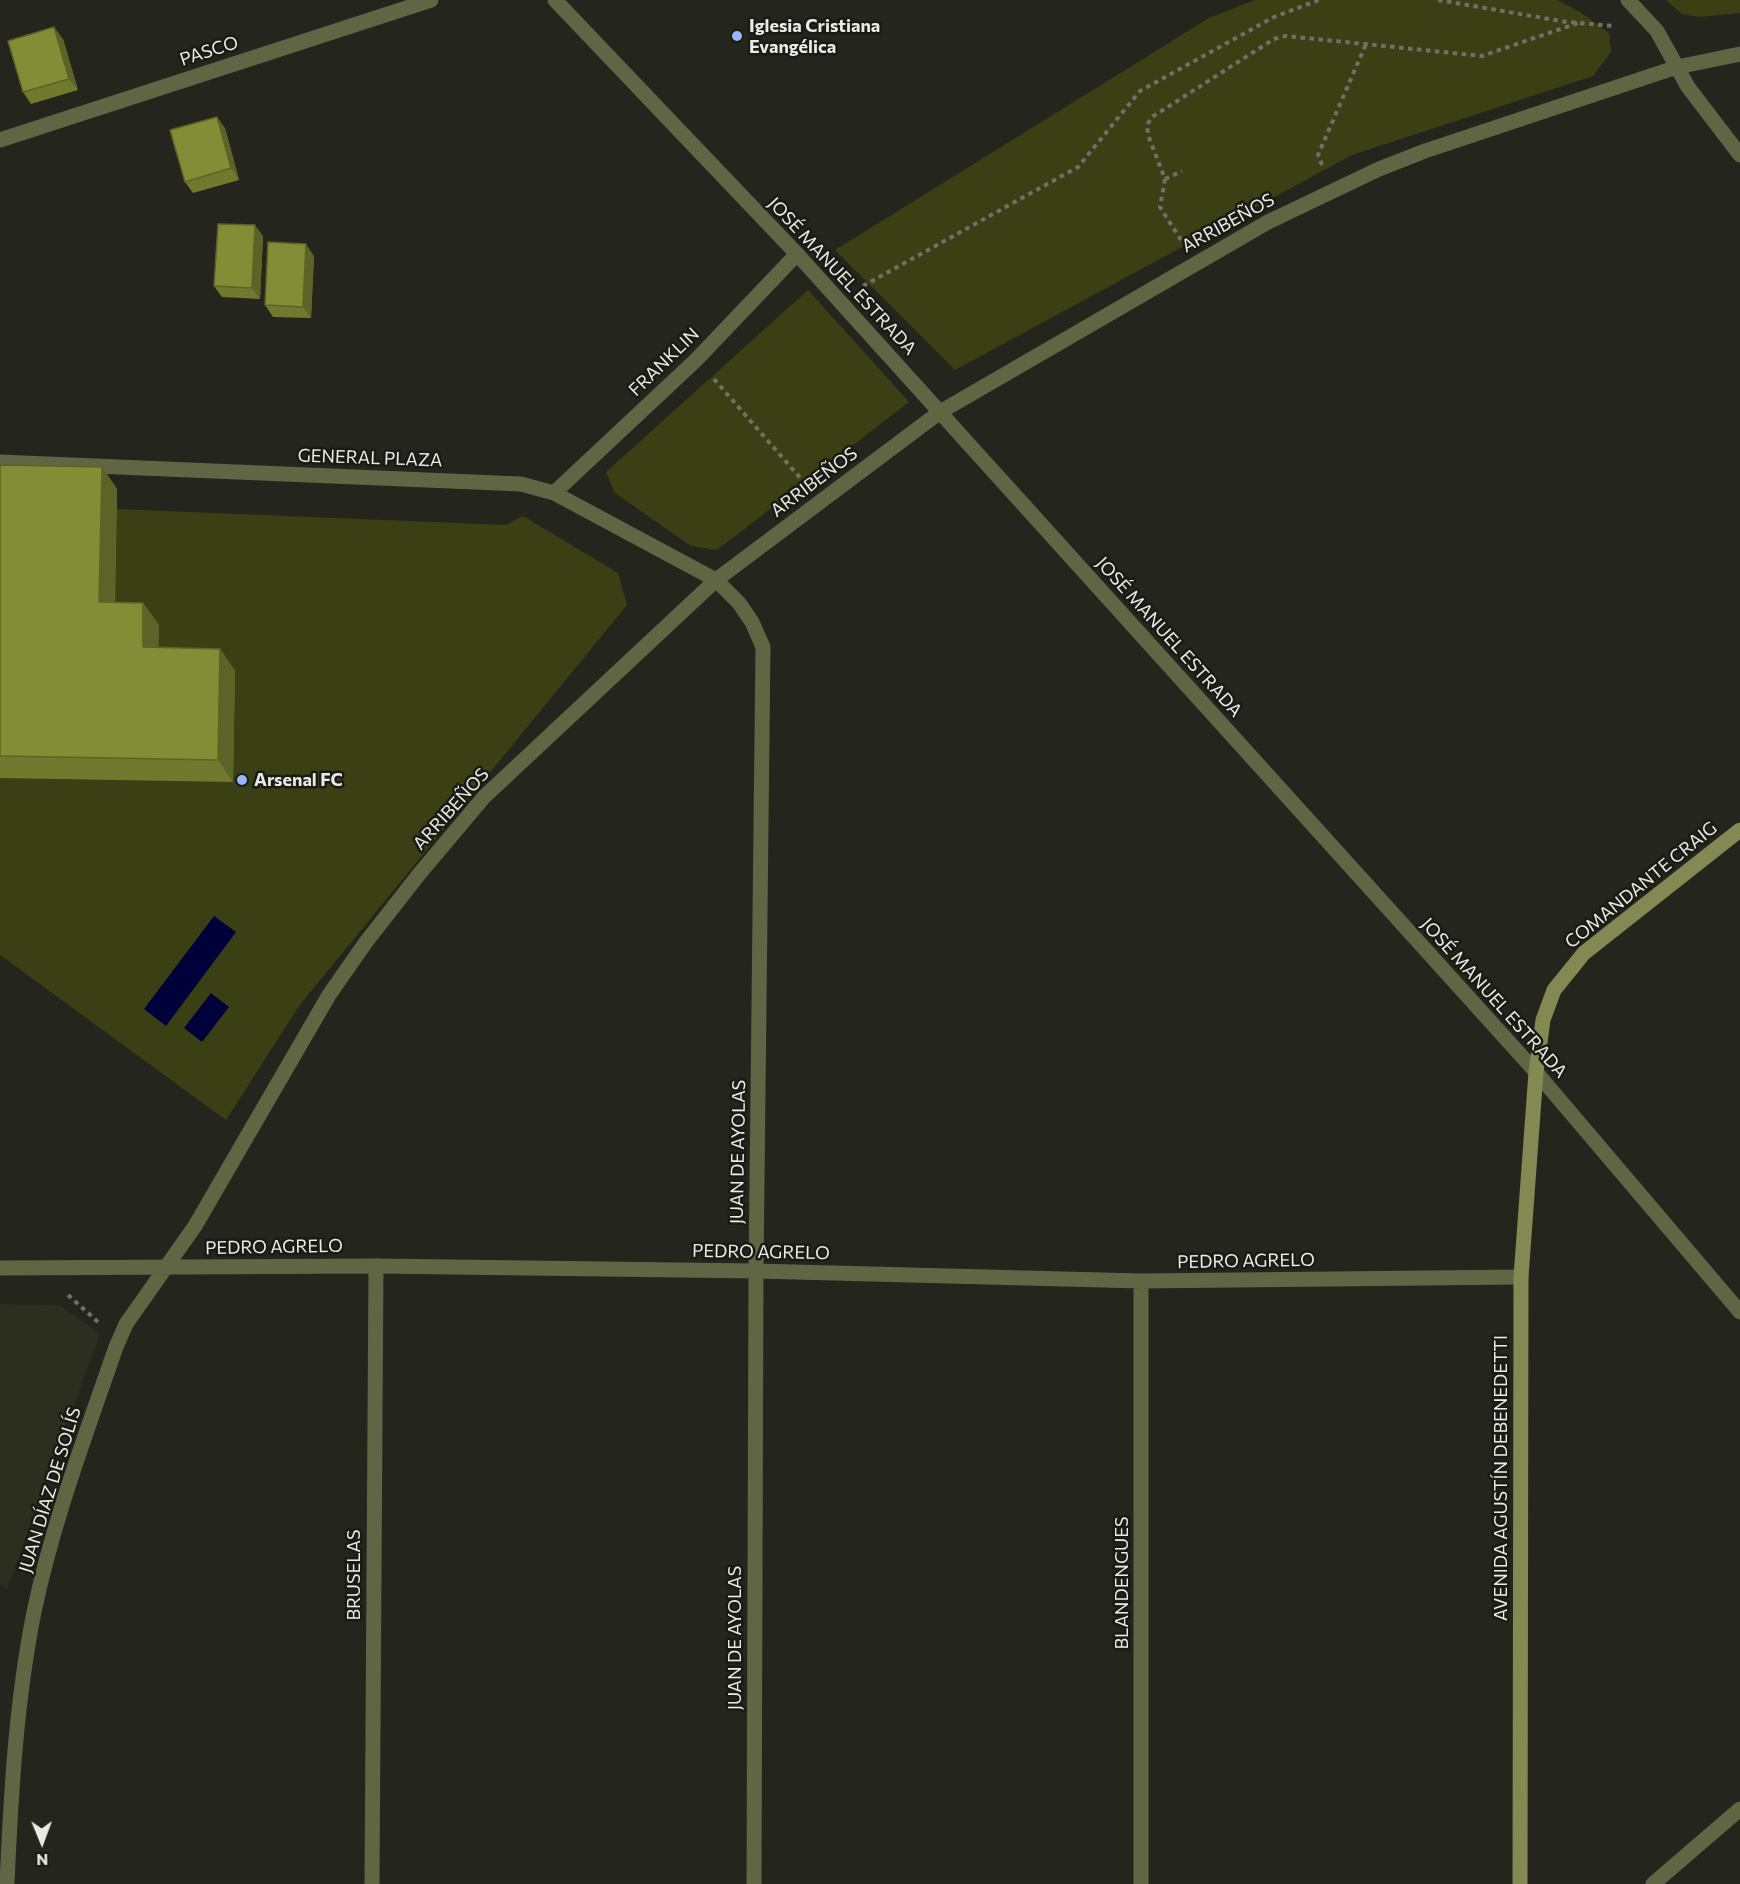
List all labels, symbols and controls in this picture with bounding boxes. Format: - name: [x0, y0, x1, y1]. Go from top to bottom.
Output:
- place label: Iglesia Cristiana Evangélica: [749, 15, 880, 57]
- marker: Iglesia Cristiana Evangélica: [730, 29, 744, 43]
- street label: PASCO: [177, 31, 241, 71]
- street label: ARRIBEÑOS: [1178, 189, 1278, 257]
- street label: JOSÉ MANUEL ESTRADA: [763, 193, 921, 359]
- street label: FRANKLIN: [624, 323, 704, 401]
- street label: ARRIBEÑOS: [766, 442, 862, 522]
- street label: GENERAL PLAZA: [297, 445, 443, 471]
- street label: JOSÉ MANUEL ESTRADA: [1092, 553, 1246, 721]
- street label: ARRIBEÑOS: [409, 764, 493, 854]
- place label: Arsenal FC: [254, 769, 343, 791]
- marker: Arsenal FC: [235, 773, 249, 787]
- street label: COMANDANTE CRAIG: [1561, 817, 1721, 953]
- street label: JOSÉ MANUEL ESTRADA: [1417, 914, 1571, 1082]
- street label: JUAN DE AYOLAS: [726, 1080, 750, 1224]
- street label: PEDRO AGRELO: [205, 1235, 343, 1259]
- street label: PEDRO AGRELO: [692, 1240, 830, 1264]
- street label: PEDRO AGRELO: [1177, 1249, 1315, 1273]
- street label: AVENIDA AGUSTÍN DEBENEDETTI: [1490, 1335, 1512, 1621]
- street label: JUAN DÍAZ DE SOLÍS: [15, 1405, 85, 1575]
- street label: BLANDENGUES: [1111, 1516, 1133, 1650]
- street label: BRUSELAS: [343, 1530, 365, 1620]
- street label: JUAN DE AYOLAS: [724, 1566, 746, 1710]
- north arrow: [12, 1812, 72, 1872]
- text: N: [36, 1851, 48, 1870]

